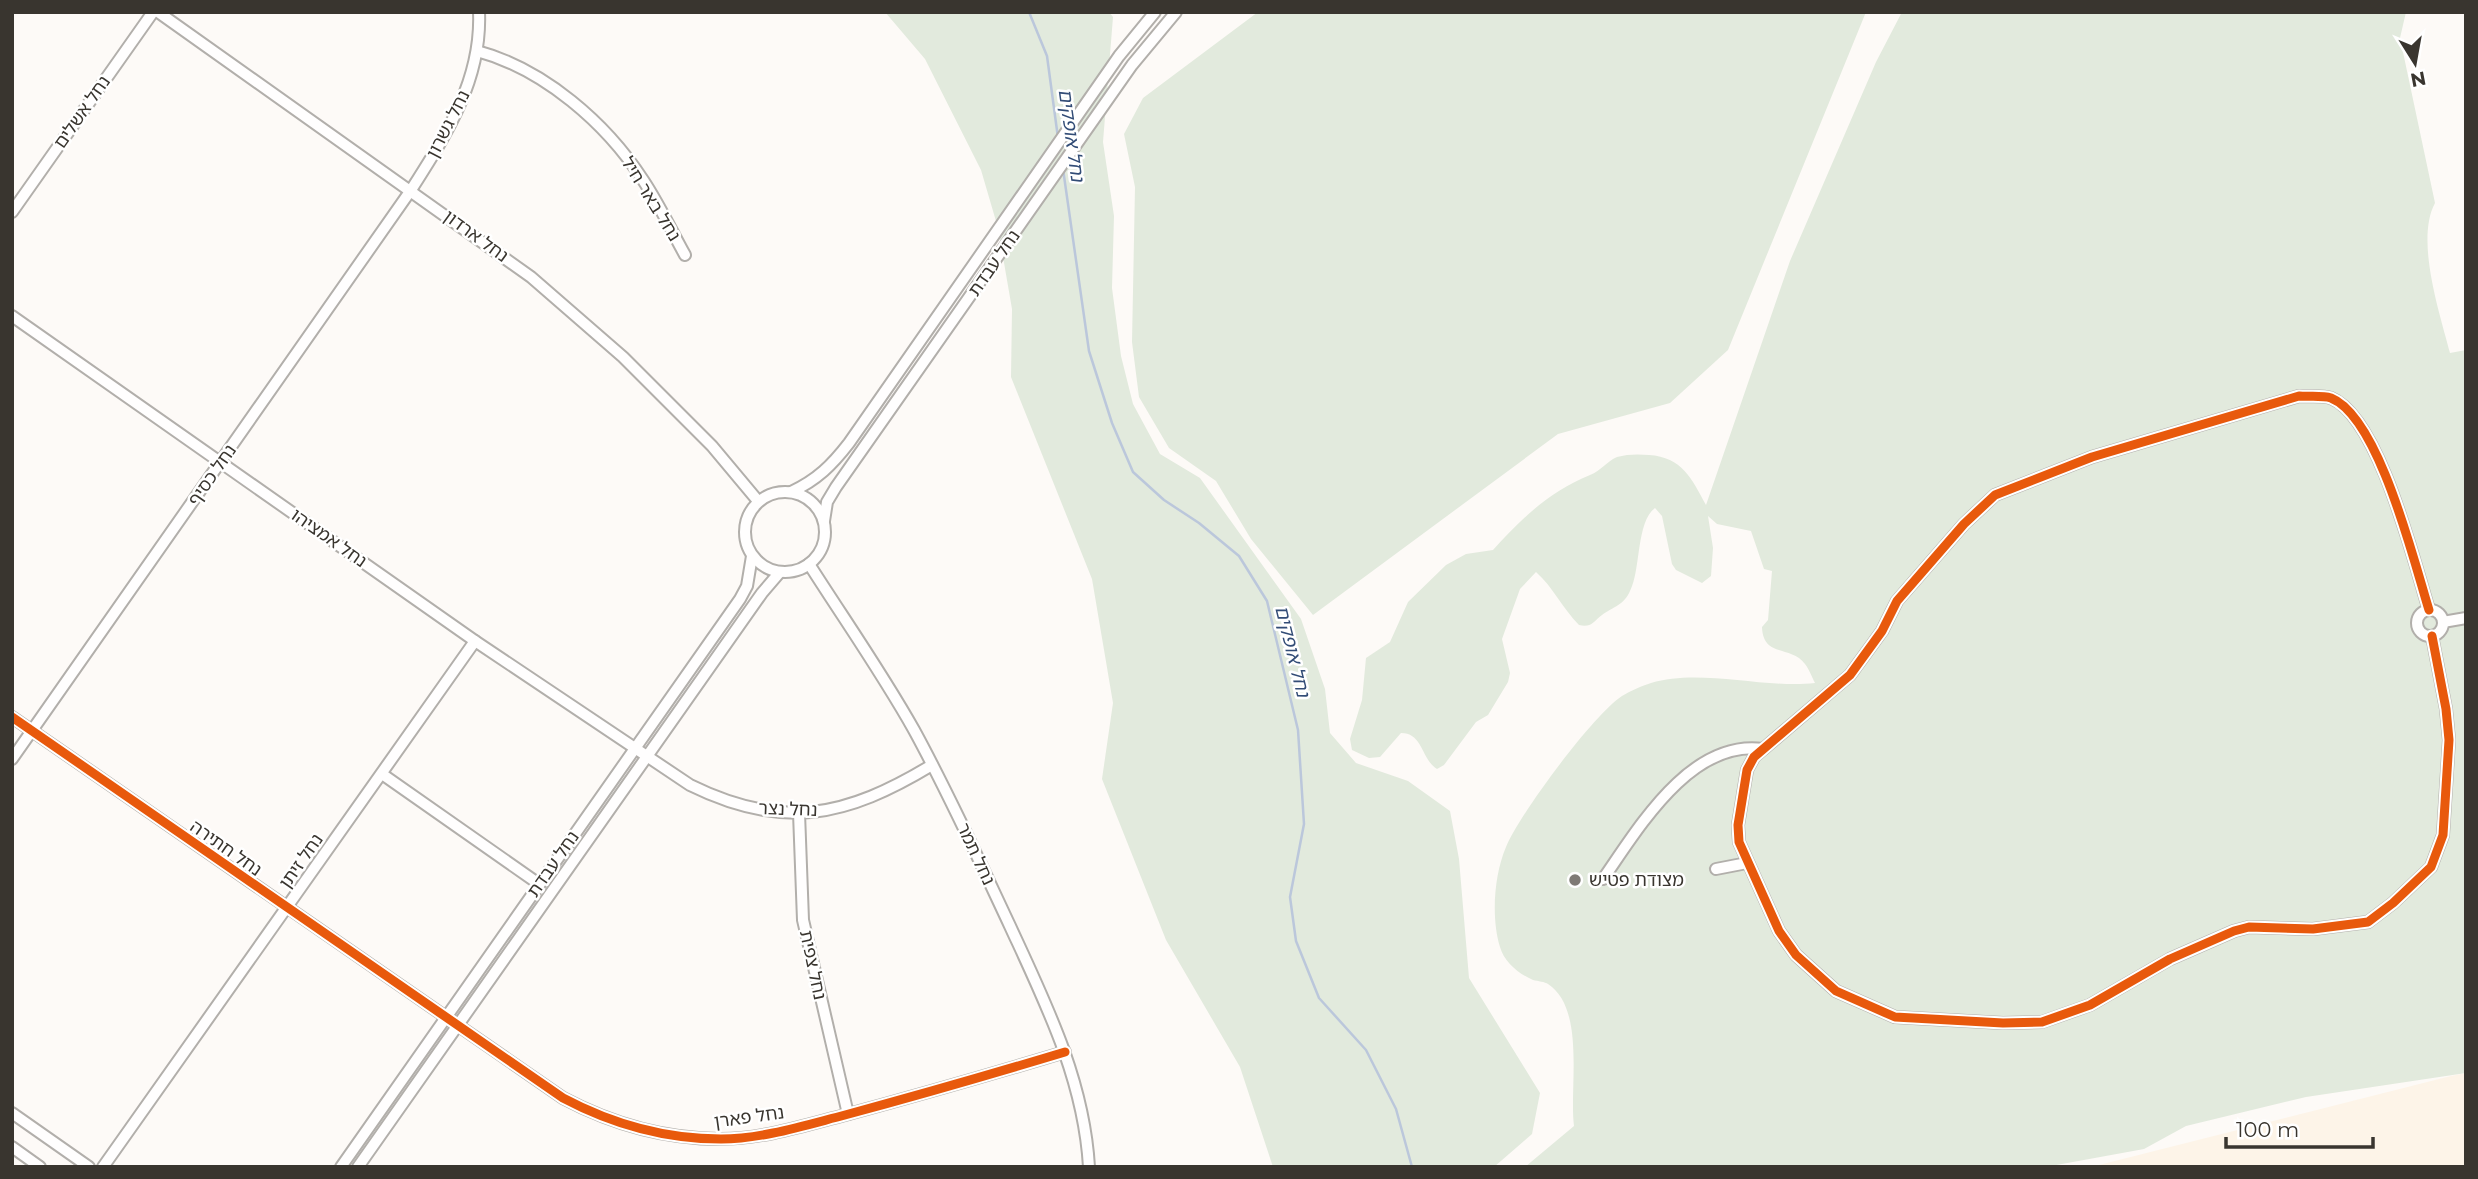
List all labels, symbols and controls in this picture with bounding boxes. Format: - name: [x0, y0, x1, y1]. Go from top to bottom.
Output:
- north arrow: [2380, 28, 2450, 98]
- text: N: [2408, 66, 2428, 92]
- street label: נחל אשלים: [49, 71, 115, 153]
- street label: נחל גשרון: [422, 86, 474, 162]
- water label: נחל אופקים: [1054, 87, 1090, 185]
- street label: נחל באר חיל: [616, 153, 686, 245]
- street label: נחל ארדון: [439, 205, 513, 267]
- street label: נחל עבדת: [963, 226, 1025, 300]
- street label: נחל כסיף: [183, 440, 241, 510]
- street label: נחל אמציהו: [287, 504, 371, 572]
- water label: נחל אופקים: [1270, 603, 1315, 701]
- street label: נחל נצר: [758, 797, 818, 821]
- street label: נחל חתירה: [186, 815, 266, 881]
- street label: נחל תמר: [952, 819, 1000, 889]
- street label: נחל עבדת: [522, 827, 584, 901]
- street label: נחל זיתן: [274, 829, 328, 893]
- place label: מצודת פטיש: [1589, 869, 1684, 891]
- marker: מצודת פטיש: [1567, 872, 1583, 888]
- street label: נחל צפית: [795, 928, 831, 1002]
- street label: נחל פארן: [713, 1101, 785, 1133]
- scale bar: [2226, 1106, 2373, 1150]
- text: 100 m: [2236, 1117, 2299, 1142]

